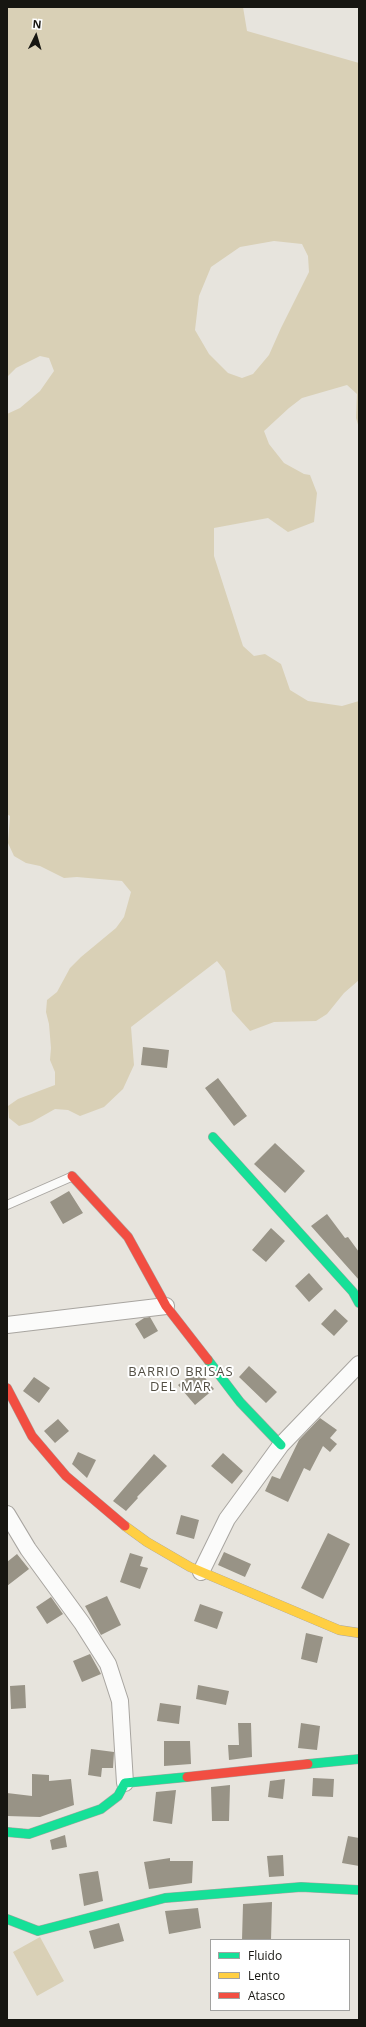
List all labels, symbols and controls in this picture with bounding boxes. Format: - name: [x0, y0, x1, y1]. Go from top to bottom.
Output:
- north arrow: [16, 16, 56, 56]
- text: N: [32, 16, 42, 31]
- district label: BARRIO BRISAS DEL MAR: [128, 1364, 234, 1395]
- legend: [210, 1939, 350, 2011]
- text: Fluido: [248, 1947, 282, 1964]
- text: Lento: [248, 1967, 280, 1984]
- text: Atasco: [248, 1987, 285, 2004]

